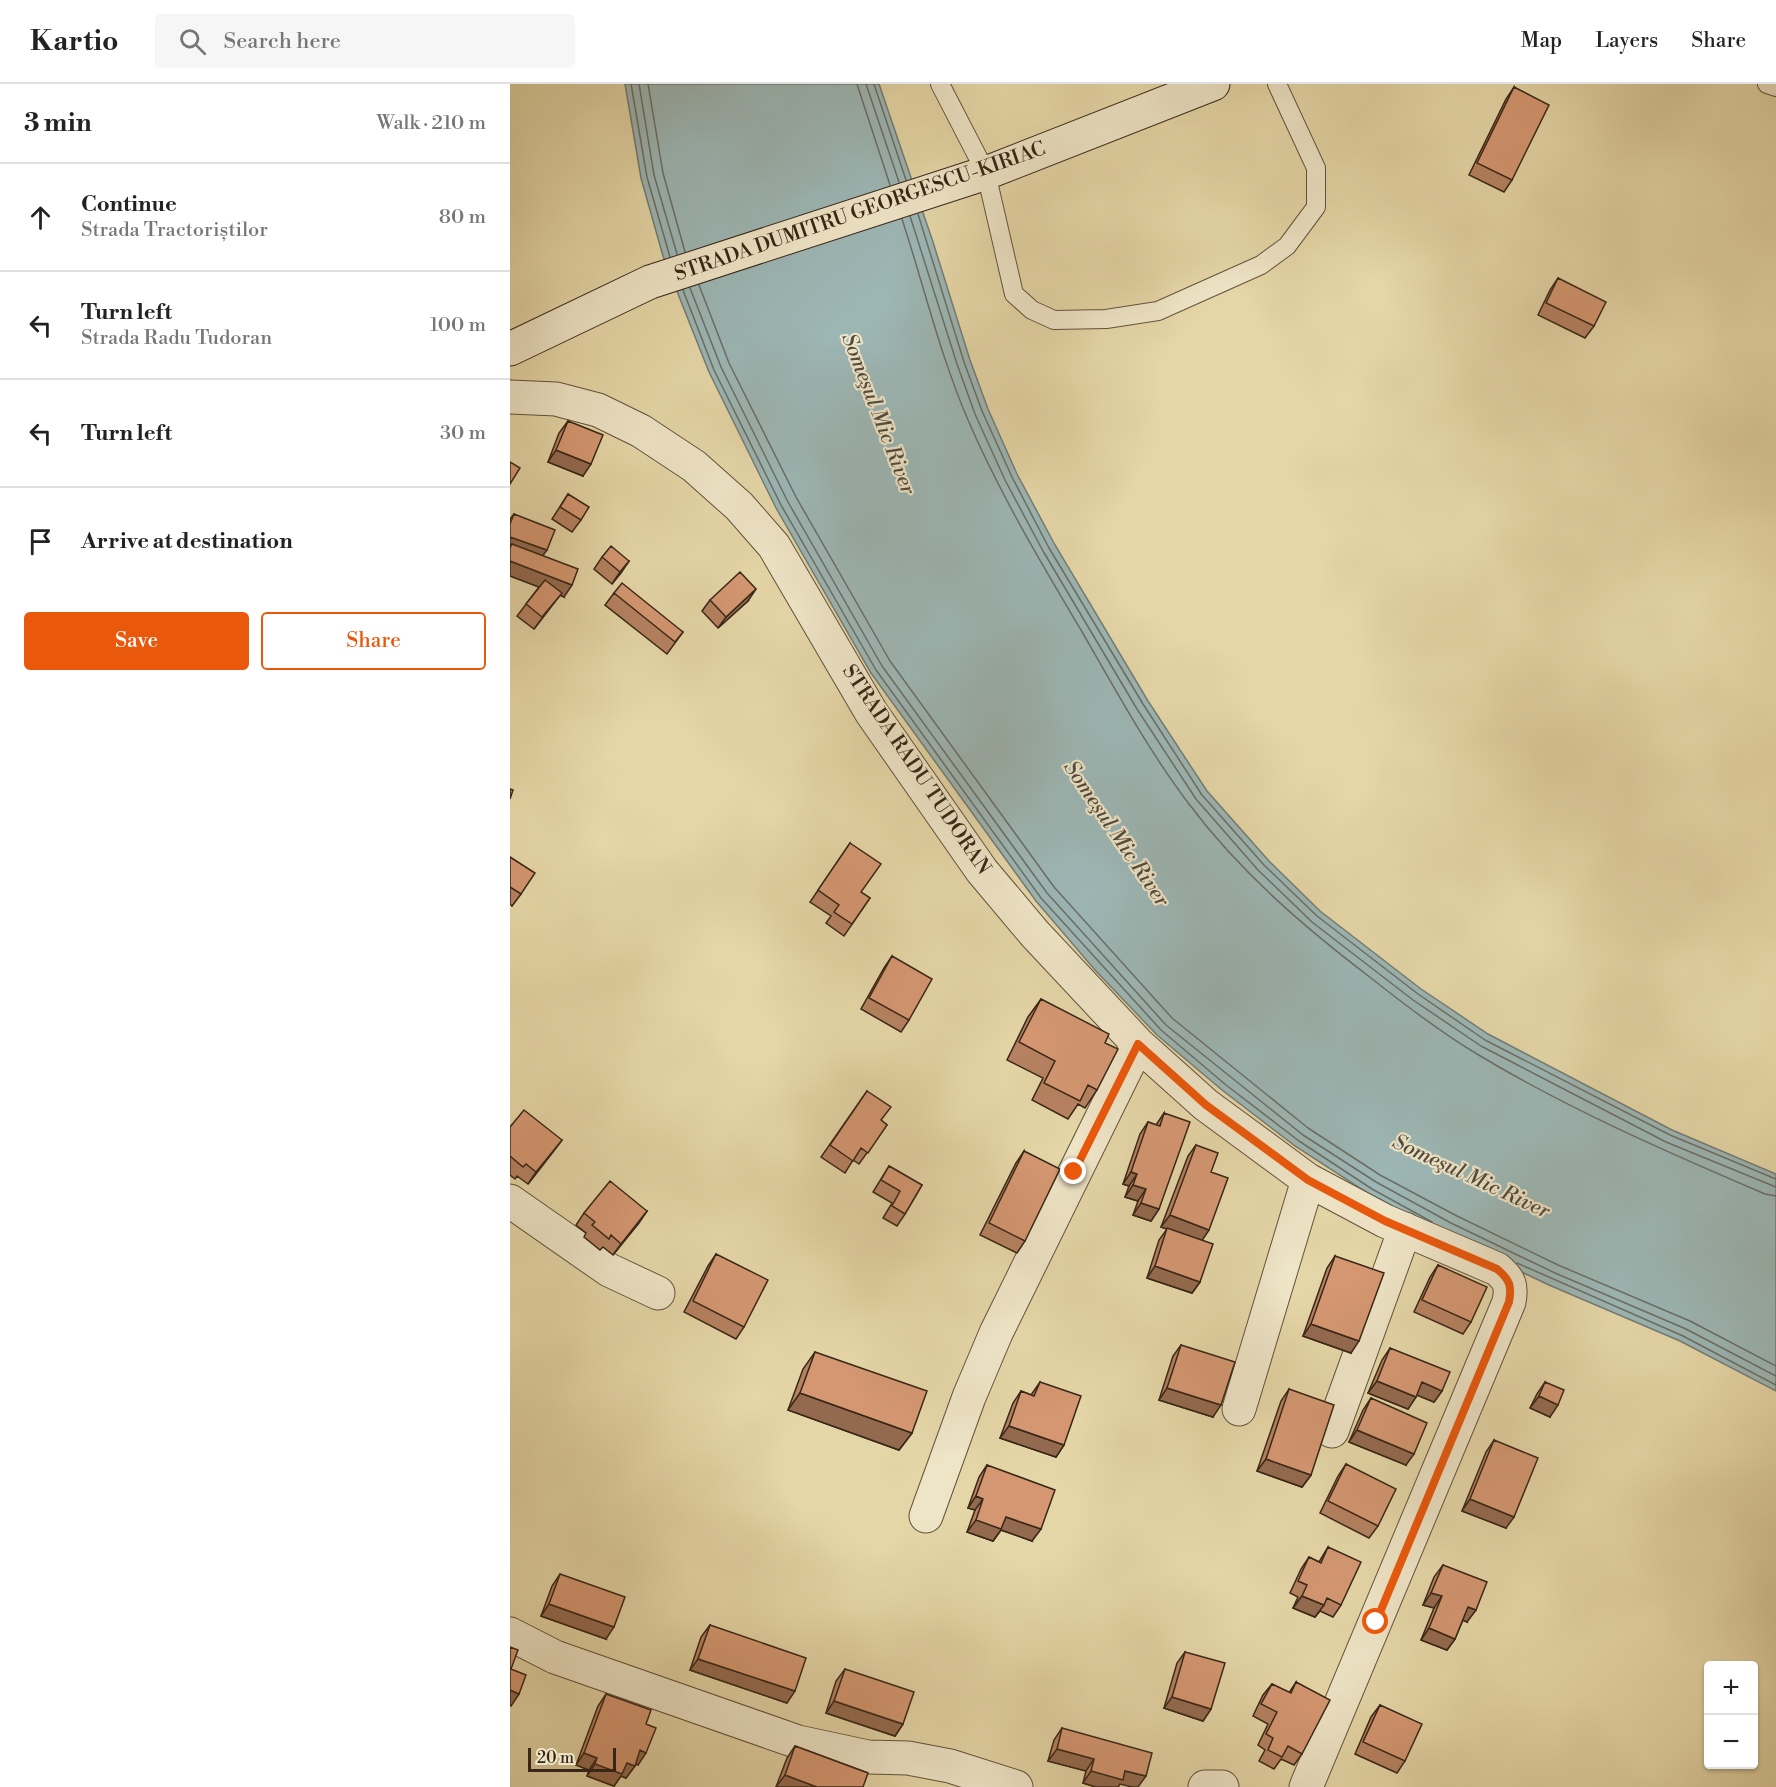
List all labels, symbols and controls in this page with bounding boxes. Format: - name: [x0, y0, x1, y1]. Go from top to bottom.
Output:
- search box: [155, 14, 575, 68]
- text: Kartio: [30, 24, 119, 59]
- icon: search: [176, 25, 209, 58]
- text: Search here: [224, 28, 341, 55]
- text: Map: [1521, 28, 1562, 54]
- text: Layers: [1595, 28, 1658, 54]
- text: Share: [1691, 28, 1746, 54]
- text: 3 min: [24, 107, 92, 139]
- text: Walk · 210 m: [377, 111, 486, 136]
- street label: STRADA DUMITRU GEORGESCU-KIRIAC: [671, 137, 1049, 287]
- text: Continue: [81, 191, 177, 218]
- icon: ahead: [24, 201, 57, 234]
- text: 80 m: [439, 205, 486, 230]
- text: Strada Tractoriștilor: [81, 218, 268, 243]
- text: Turn left: [81, 299, 172, 326]
- icon: left: [24, 309, 57, 342]
- text: 100 m: [430, 313, 486, 338]
- text: Strada Radu Tudoran: [81, 326, 272, 351]
- water label: Someşul Mic River: [835, 330, 921, 499]
- icon: left: [24, 417, 57, 450]
- text: Turn left: [81, 420, 172, 447]
- text: 30 m: [440, 421, 486, 446]
- icon: arrive: [24, 525, 57, 558]
- text: Arrive at destination: [81, 528, 293, 555]
- button: Save: [24, 612, 249, 670]
- button: Share: [261, 612, 486, 670]
- street label: STRADA RADU TUDORAN: [836, 660, 996, 880]
- water label: Someşul Mic River: [1057, 756, 1175, 913]
- water label: Someşul Mic River: [1388, 1129, 1555, 1225]
- route end: [1060, 1158, 1086, 1184]
- route start: [1362, 1608, 1388, 1634]
- map controls: [1704, 1661, 1758, 1769]
- button: +: [1704, 1661, 1758, 1715]
- button: −: [1704, 1715, 1758, 1769]
- scale bar: [528, 1745, 616, 1772]
- text: 20 m: [537, 1748, 574, 1768]

